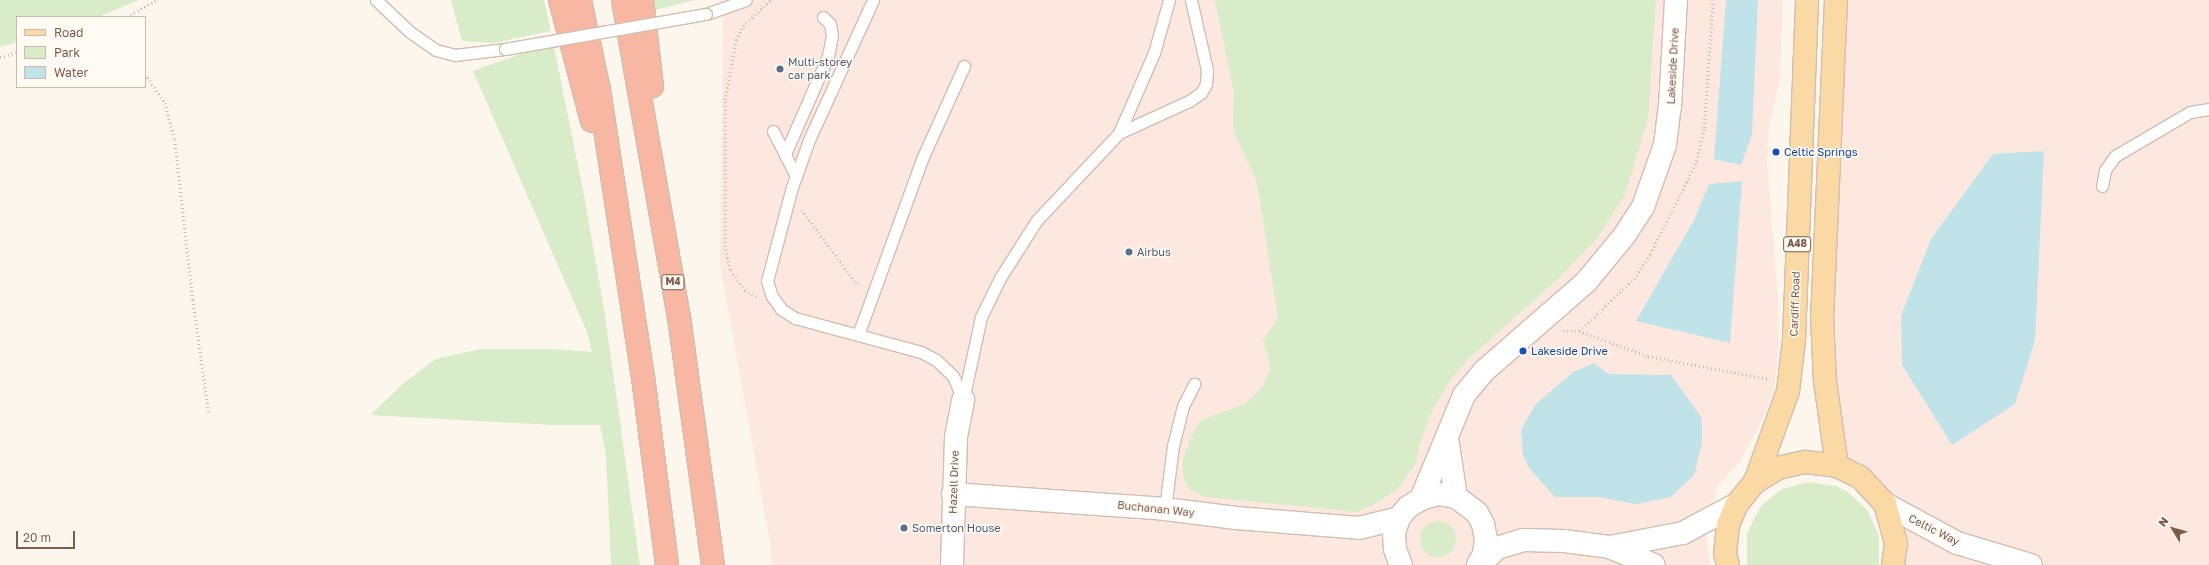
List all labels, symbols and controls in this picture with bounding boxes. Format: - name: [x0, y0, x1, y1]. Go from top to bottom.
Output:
- legend: [16, 16, 146, 88]
- text: Road: [54, 25, 83, 40]
- street label: Lakeside Drive: [1664, 27, 1682, 105]
- text: Park: [54, 45, 80, 60]
- place label: Multi-storey car park: [788, 56, 852, 82]
- marker: Multi-storey car park: [775, 64, 785, 74]
- text: Water: [54, 65, 88, 80]
- place label: Celtic Springs: [1784, 145, 1858, 159]
- marker: Celtic Springs: [1771, 147, 1781, 157]
- road number: A48: [1783, 236, 1811, 252]
- place label: Airbus: [1137, 245, 1171, 259]
- marker: Airbus: [1124, 247, 1134, 257]
- street label: Cardiff Road: [1787, 271, 1803, 337]
- road number: M4: [661, 274, 685, 290]
- place label: Lakeside Drive: [1531, 344, 1608, 358]
- marker: Lakeside Drive: [1518, 346, 1528, 356]
- street label: Hazell Drive: [946, 450, 962, 514]
- street label: Buchanan Way: [1117, 498, 1195, 520]
- north arrow: [2153, 509, 2193, 549]
- street label: Celtic Way: [1906, 512, 1962, 548]
- text: N: [2155, 514, 2171, 529]
- place label: Somerton House: [912, 521, 1001, 535]
- scale bar: [18, 523, 77, 549]
- marker: Somerton House: [899, 523, 909, 533]
- text: 20 m: [23, 530, 51, 545]

